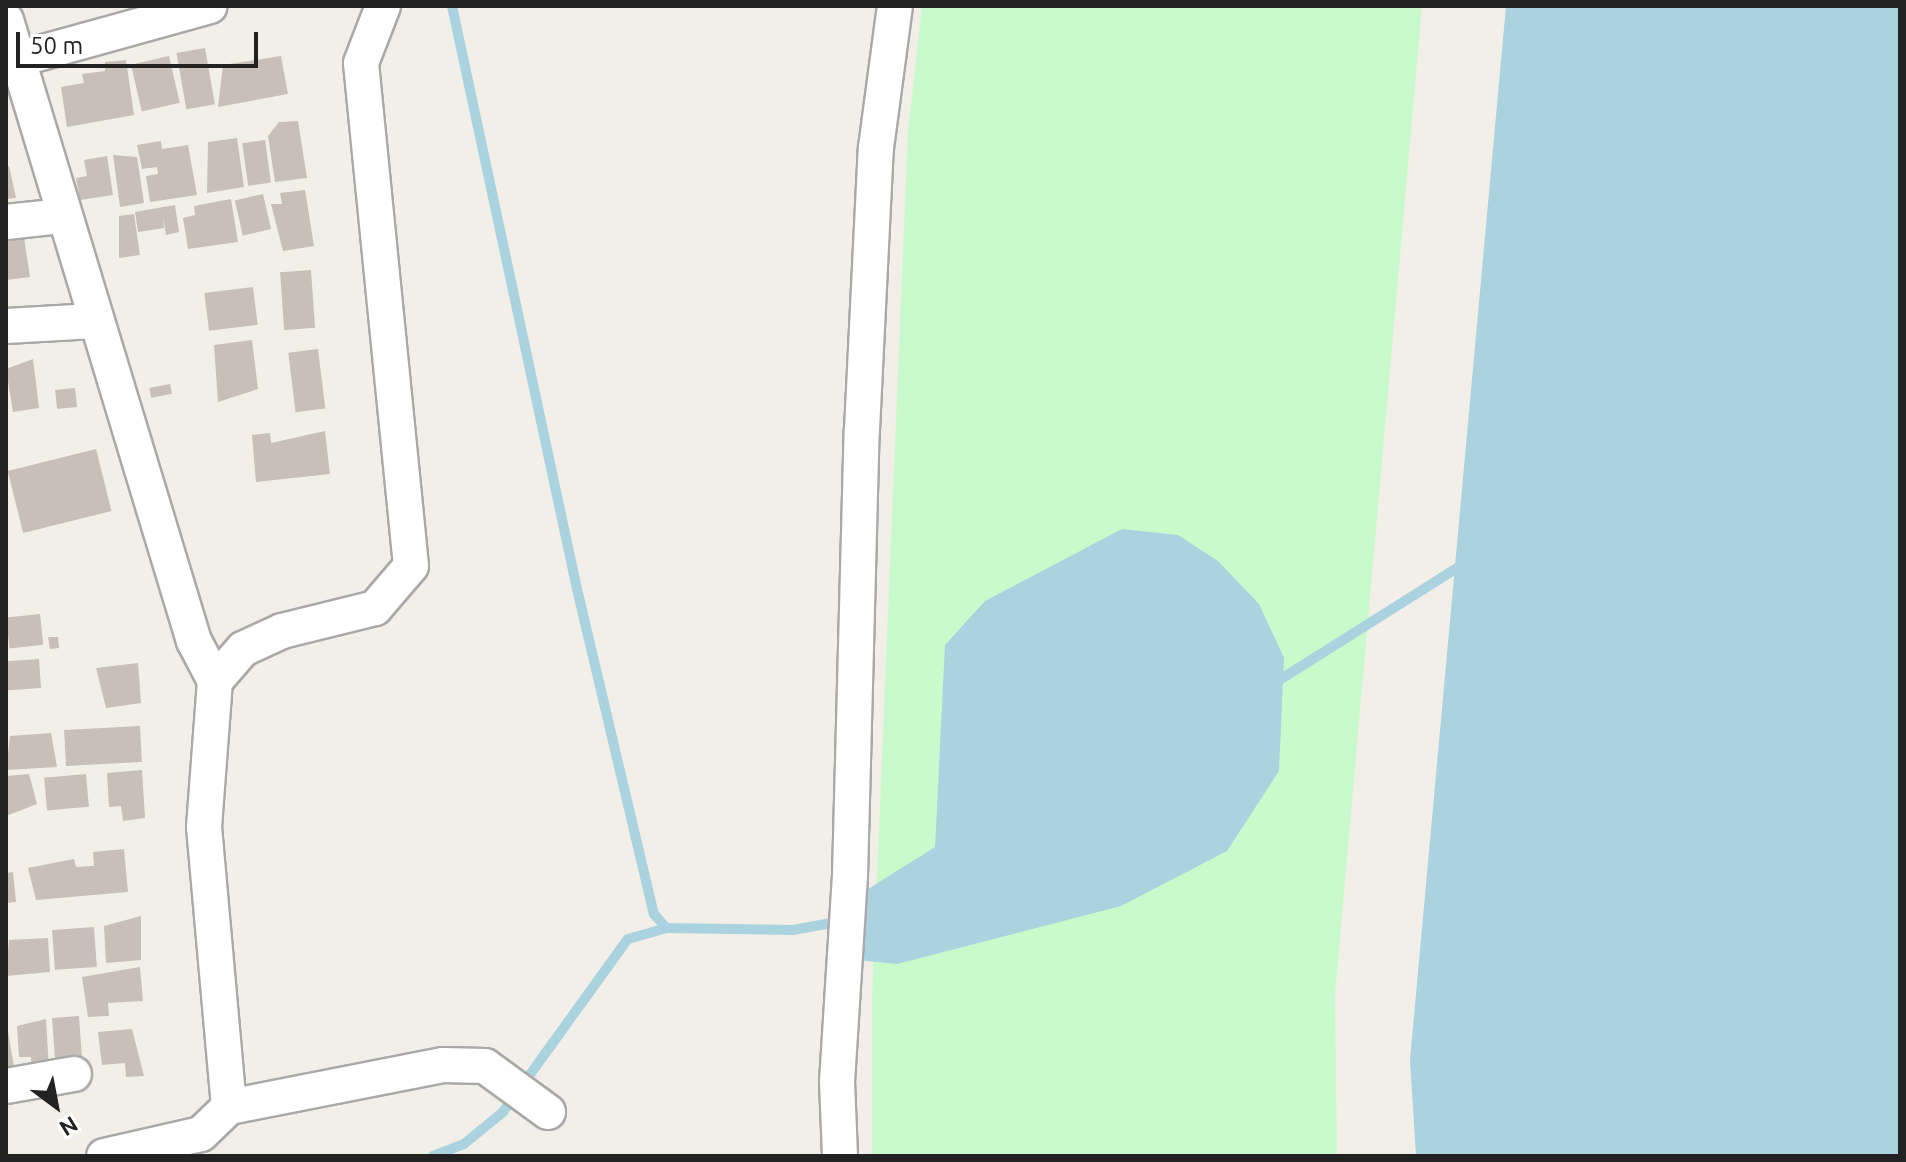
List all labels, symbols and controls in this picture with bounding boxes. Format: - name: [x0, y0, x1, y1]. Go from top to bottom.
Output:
- scale bar: [20, 16, 262, 66]
- text: 50 m: [30, 32, 83, 59]
- north arrow: [16, 1066, 96, 1146]
- text: N: [55, 1112, 83, 1142]

